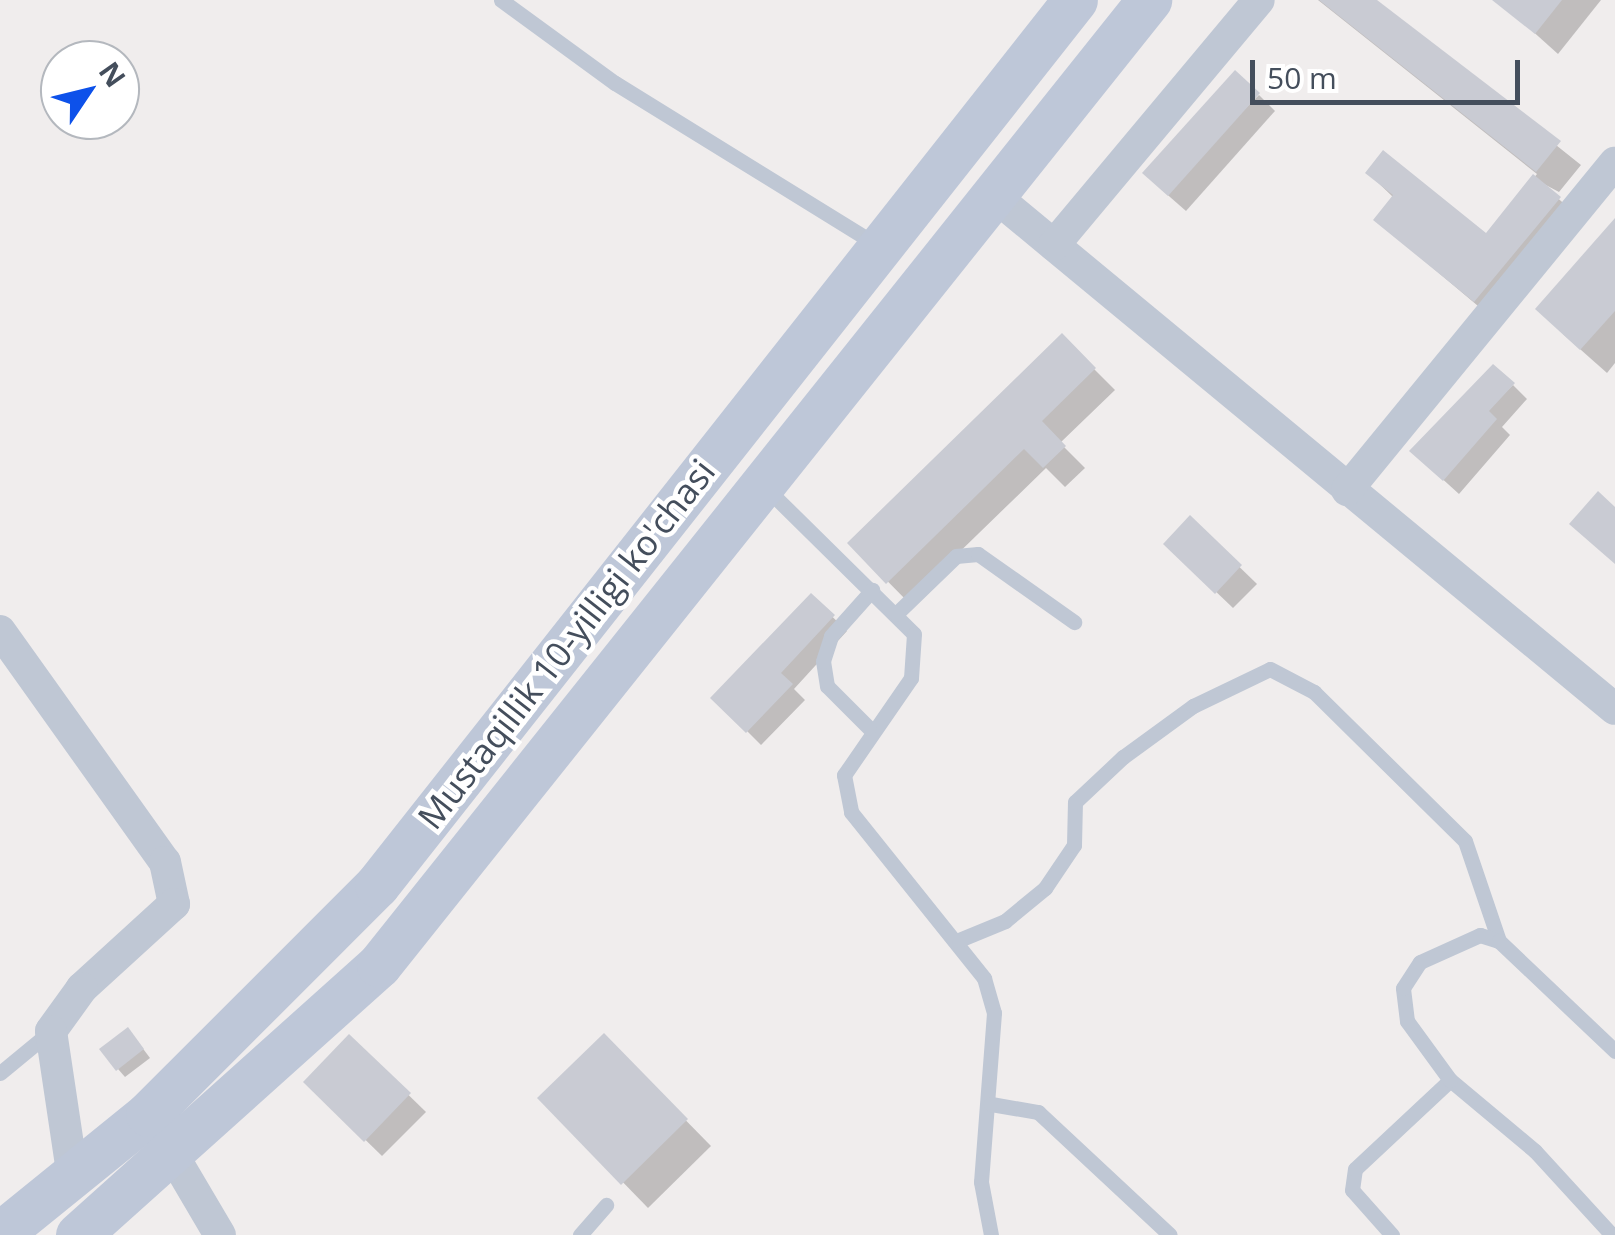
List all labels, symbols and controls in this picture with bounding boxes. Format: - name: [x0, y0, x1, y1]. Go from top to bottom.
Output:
- north arrow: [40, 40, 140, 140]
- scale bar: [1255, 40, 1525, 102]
- text: N: [91, 54, 135, 94]
- text: 50 m: [1267, 57, 1337, 98]
- street label: Mustaqillik 10-yilligi ko'chasi: [409, 451, 723, 837]

